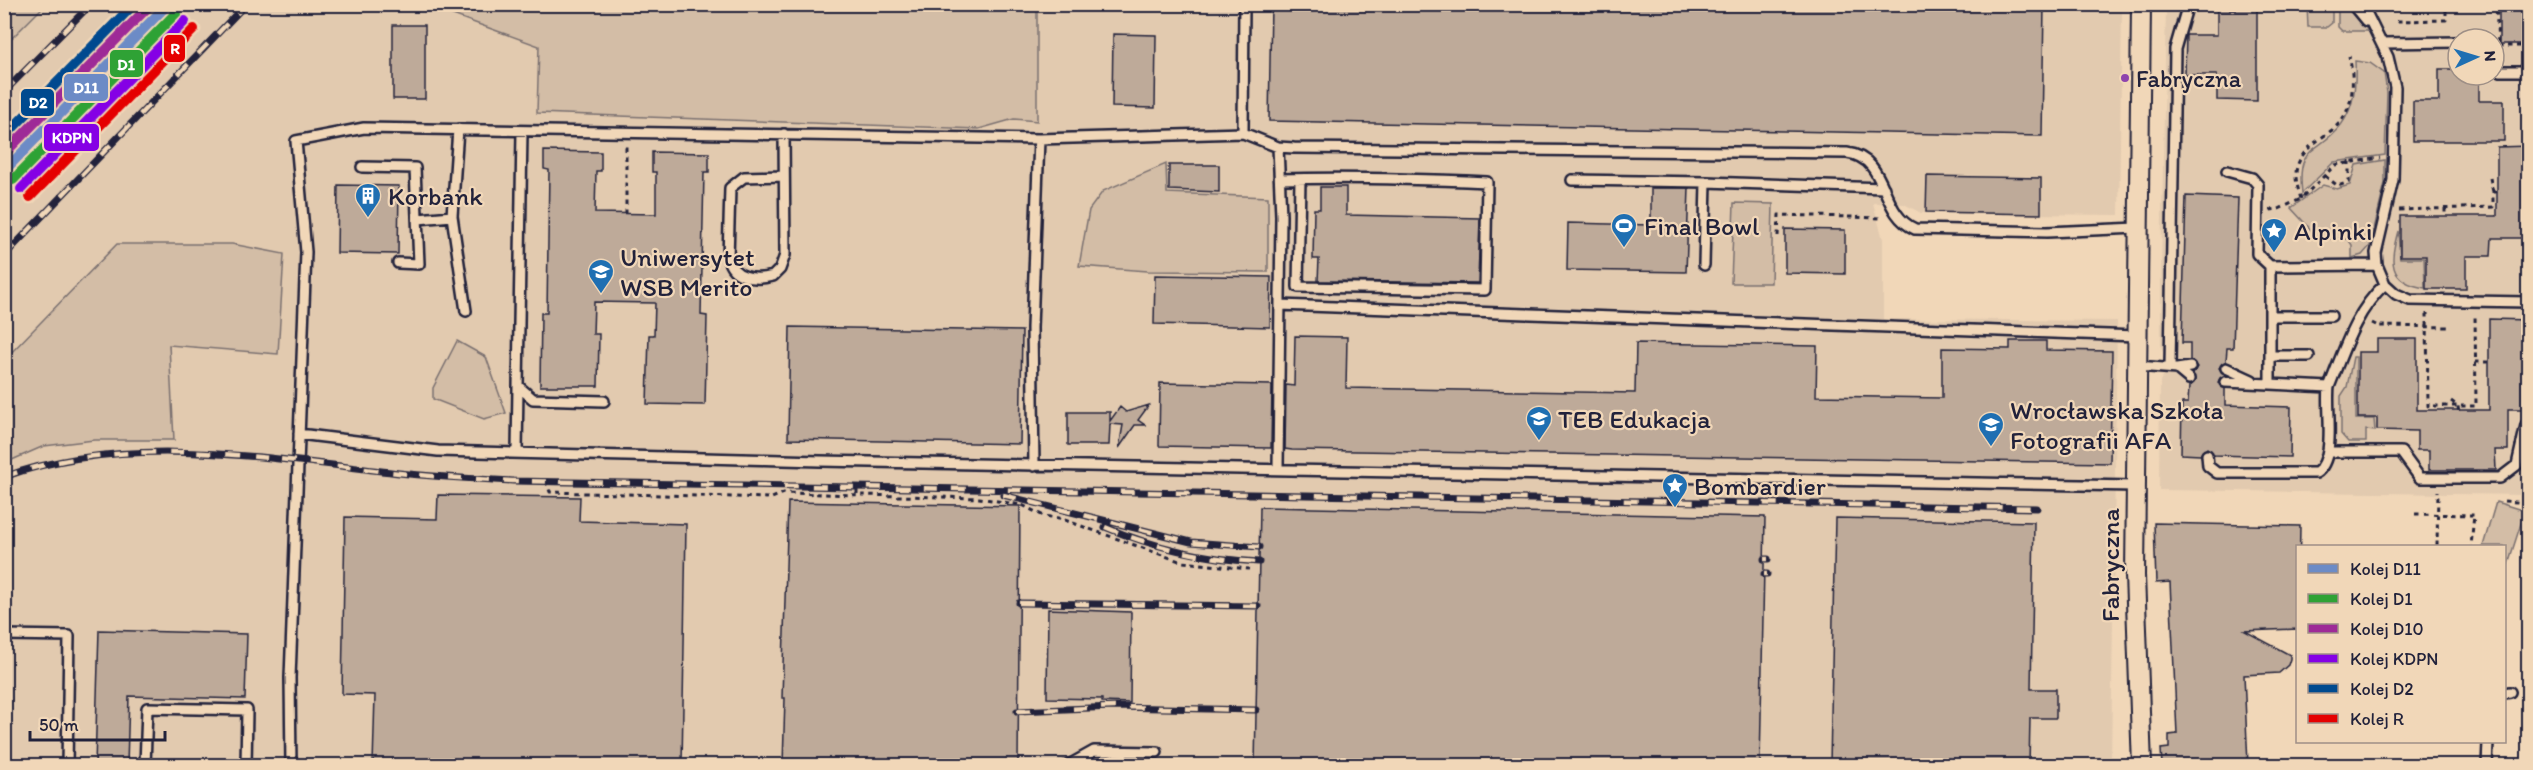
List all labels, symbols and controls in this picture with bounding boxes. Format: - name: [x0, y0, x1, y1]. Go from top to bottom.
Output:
- north arrow: [2446, 27, 2506, 87]
- line badge: R: [163, 34, 186, 63]
- text: R: [170, 39, 180, 58]
- line badge: D1: [109, 49, 144, 78]
- text: N: [2481, 50, 2500, 62]
- text: D1: [117, 55, 136, 74]
- place label: Fabryczna: [2136, 64, 2242, 93]
- marker: Fabryczna: [2119, 72, 2131, 84]
- line badge: D11: [63, 73, 109, 102]
- text: D11: [73, 78, 99, 97]
- line badge: D2: [20, 88, 55, 117]
- text: D2: [28, 93, 48, 112]
- line badge: KDPN: [43, 123, 100, 152]
- text: KDPN: [52, 128, 92, 147]
- place label: Korbank: [388, 180, 483, 212]
- building icon: Korbank: [353, 181, 383, 219]
- place label: Final Bowl: [1644, 210, 1759, 242]
- sports icon: Final Bowl: [1609, 211, 1639, 249]
- place label: Alpinki: [2294, 215, 2372, 247]
- place icon: Alpinki: [2259, 216, 2289, 254]
- place label: Uniwersytet WSB Merito: [620, 241, 755, 303]
- school or university icon: Uniwersytet WSB Merito: [586, 257, 616, 295]
- place label: Wrocławska Szkoła Fotografii AFA: [2010, 394, 2223, 456]
- place label: TEB Edukacja: [1558, 403, 1711, 435]
- school or university icon: TEB Edukacja: [1524, 404, 1554, 442]
- school or university icon: Wrocławska Szkoła Fotografii AFA: [1976, 410, 2006, 448]
- place label: Bombardier: [1694, 470, 1826, 502]
- place icon: Bombardier: [1660, 471, 1690, 509]
- street label: Fabryczna: [2094, 508, 2126, 622]
- legend: [2296, 545, 2506, 743]
- text: Kolej D11: [2350, 558, 2421, 580]
- text: Kolej D1: [2350, 588, 2413, 610]
- text: Kolej D10: [2350, 618, 2424, 640]
- text: Kolej KDPN: [2350, 648, 2438, 670]
- text: Kolej D2: [2350, 678, 2414, 700]
- scale bar: [30, 704, 165, 742]
- text: Kolej R: [2350, 708, 2404, 730]
- text: 50 m: [39, 714, 79, 736]

